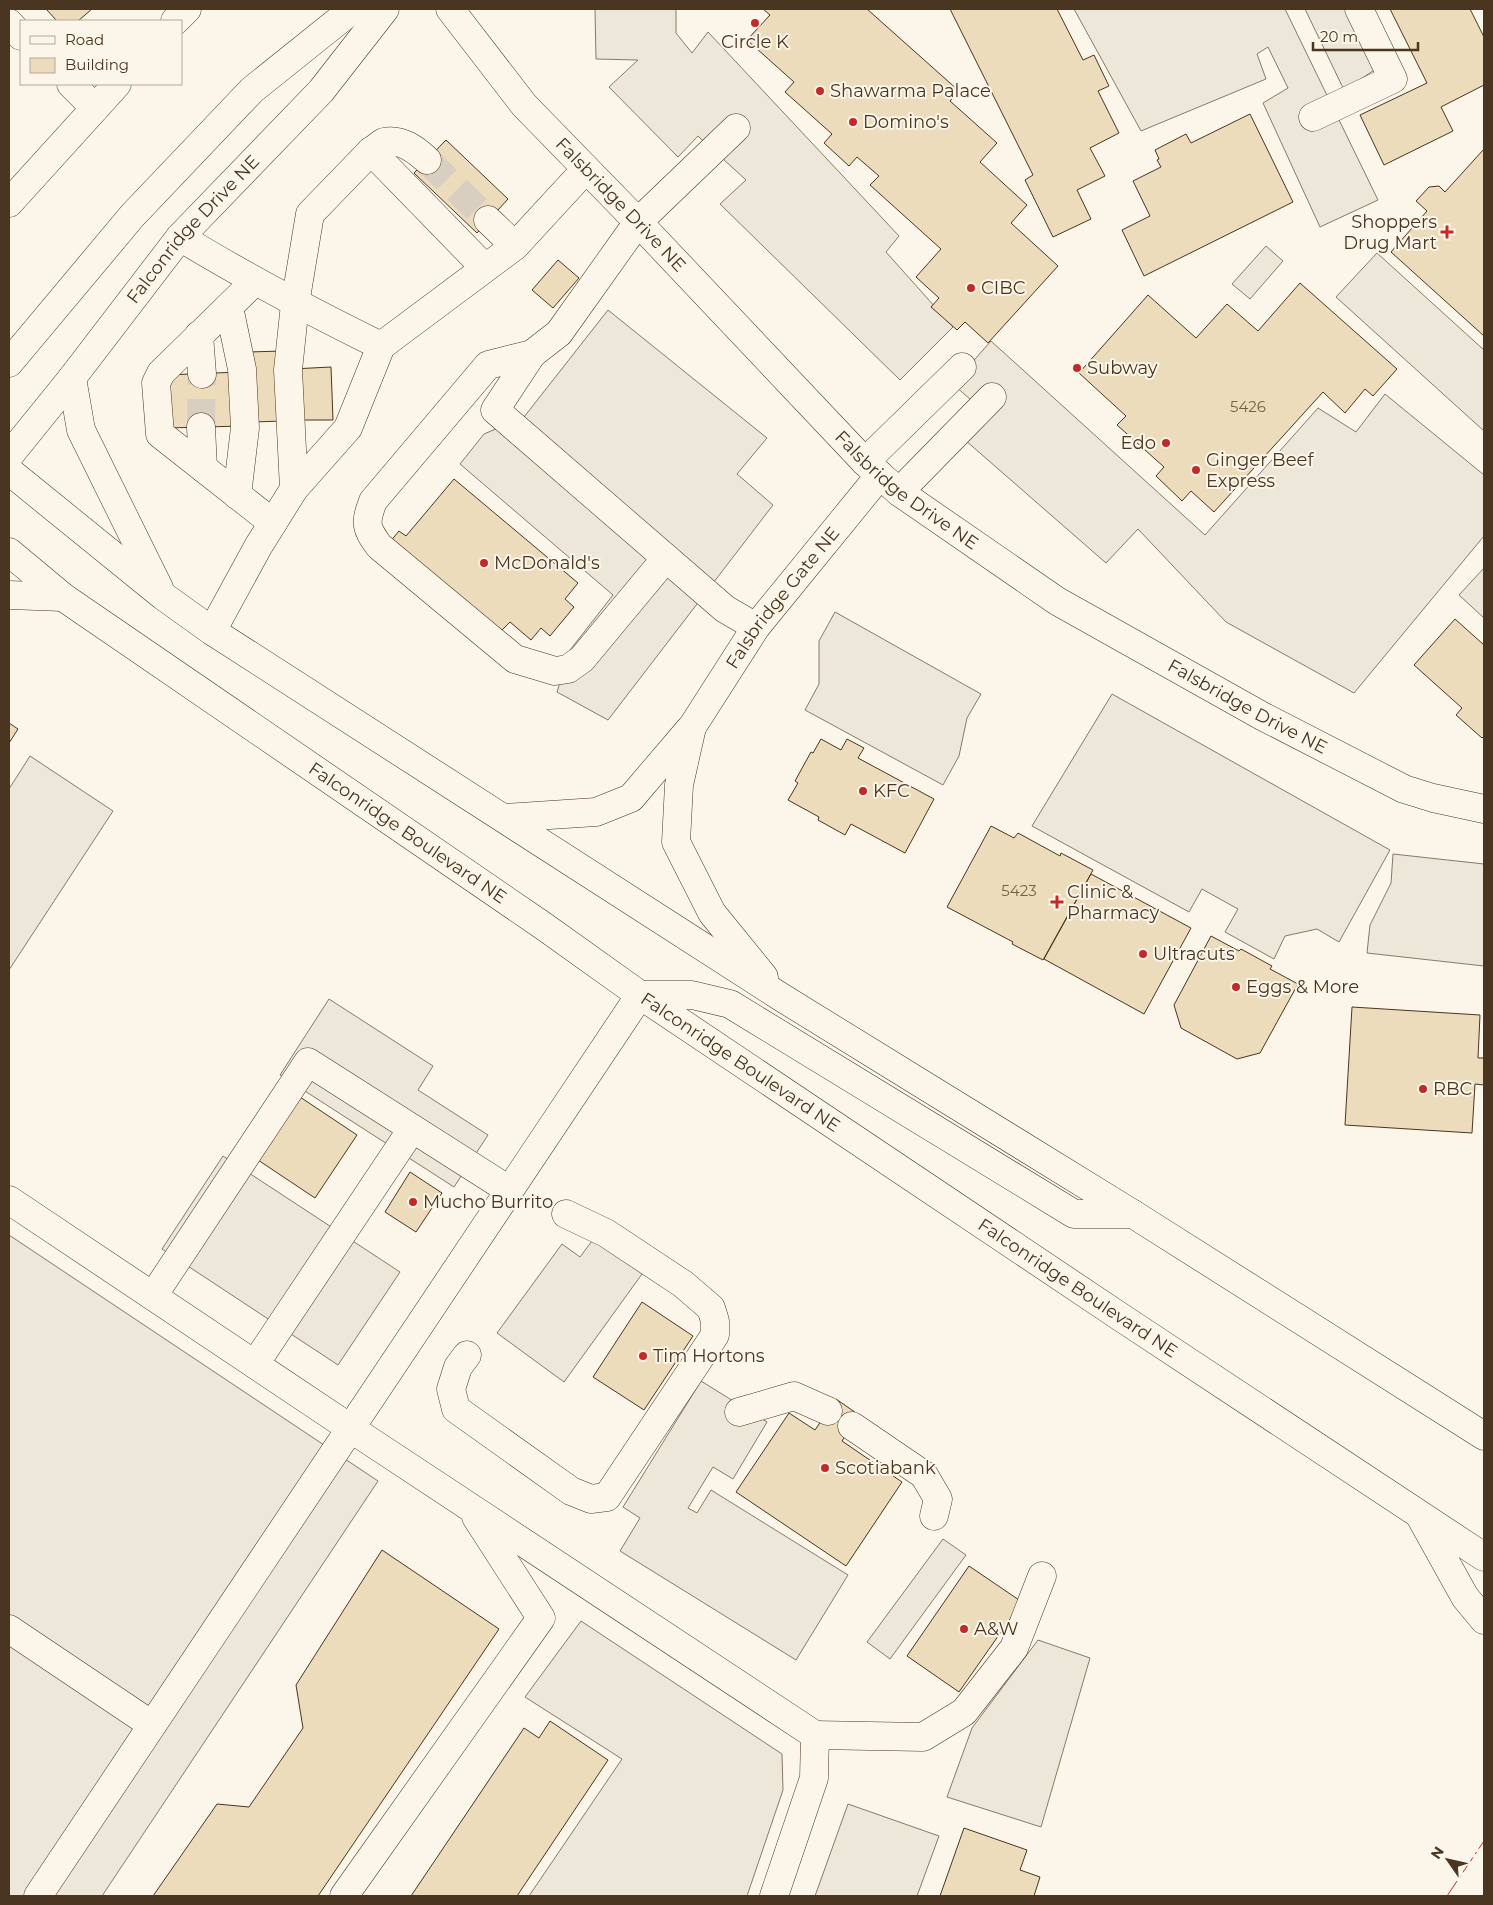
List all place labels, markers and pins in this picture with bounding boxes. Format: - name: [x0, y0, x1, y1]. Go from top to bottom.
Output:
- marker: Circle K: [749, 17, 761, 29]
- place label: Circle K: [721, 31, 789, 53]
- place label: Shawarma Palace: [830, 80, 991, 102]
- marker: Shawarma Palace: [814, 85, 826, 97]
- place label: Domino's: [863, 111, 949, 133]
- marker: Domino's: [847, 116, 859, 128]
- place label: Shoppers Drug Mart: [1343, 211, 1437, 254]
- marker: Shoppers Drug Mart: [1441, 226, 1453, 238]
- place label: CIBC: [981, 277, 1026, 299]
- marker: CIBC: [965, 282, 977, 294]
- place label: Subway: [1087, 357, 1158, 379]
- marker: Subway: [1071, 362, 1083, 374]
- place label: Edo: [1121, 432, 1156, 454]
- marker: Edo: [1160, 437, 1172, 449]
- place label: Ginger Beef Express: [1206, 449, 1314, 492]
- marker: Ginger Beef Express: [1190, 464, 1202, 476]
- place label: McDonald's: [494, 552, 600, 574]
- marker: McDonald's: [478, 557, 490, 569]
- place label: KFC: [873, 780, 910, 802]
- marker: KFC: [857, 785, 869, 797]
- place label: Clinic & Pharmacy: [1067, 881, 1160, 924]
- marker: Clinic & Pharmacy: [1051, 896, 1063, 908]
- place label: Ultracuts: [1153, 943, 1235, 965]
- marker: Ultracuts: [1137, 948, 1149, 960]
- place label: Eggs & More: [1246, 976, 1359, 998]
- marker: Eggs & More: [1230, 981, 1242, 993]
- place label: RBC: [1433, 1078, 1473, 1100]
- marker: RBC: [1417, 1083, 1429, 1095]
- place label: Mucho Burrito: [423, 1191, 553, 1213]
- marker: Mucho Burrito: [407, 1196, 419, 1208]
- place label: Tim Hortons: [653, 1345, 765, 1367]
- marker: Tim Hortons: [637, 1350, 649, 1362]
- place label: Scotiabank: [835, 1457, 936, 1479]
- marker: Scotiabank: [819, 1462, 831, 1474]
- place label: A&W: [974, 1618, 1019, 1640]
- marker: A&W: [958, 1623, 970, 1635]

